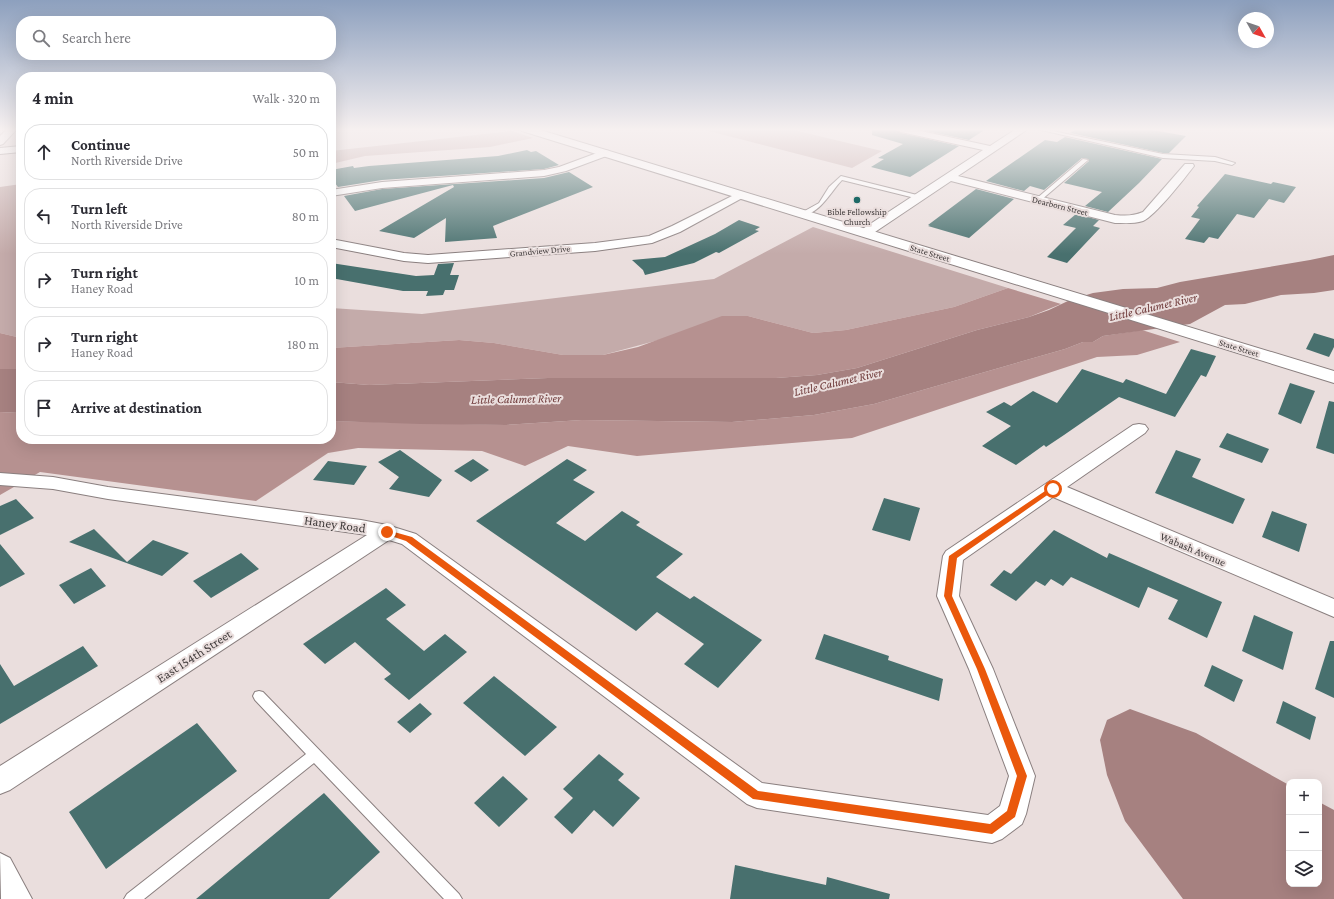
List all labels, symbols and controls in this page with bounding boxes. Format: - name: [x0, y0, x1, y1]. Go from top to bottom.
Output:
- north arrow: [1238, 12, 1274, 48]
- search box: [16, 16, 336, 60]
- icon: search: [30, 27, 52, 49]
- text: Search here: [62, 30, 131, 46]
- text: 4 min: [32, 89, 74, 108]
- text: Walk · 320 m: [252, 91, 320, 106]
- text: Continue: [71, 137, 130, 153]
- icon: ahead: [33, 141, 55, 163]
- text: 50 m: [293, 145, 319, 160]
- text: North Riverside Drive: [71, 153, 183, 168]
- street label: Dearborn Street: [1031, 194, 1090, 218]
- marker: Bible Fellowship Church: [852, 195, 862, 205]
- text: Turn left: [71, 201, 127, 217]
- icon: left: [33, 205, 55, 227]
- place label: Bible Fellowship Church: [827, 207, 887, 227]
- text: 80 m: [292, 209, 319, 224]
- text: North Riverside Drive: [71, 217, 183, 232]
- street label: State Street: [909, 242, 952, 264]
- street label: Grandview Drive: [509, 243, 571, 259]
- text: Turn right: [71, 265, 138, 281]
- icon: right: [33, 269, 55, 291]
- text: 10 m: [294, 273, 319, 288]
- text: Haney Road: [71, 281, 133, 296]
- water label: Little Calumet River: [1107, 290, 1199, 324]
- text: Turn right: [71, 329, 138, 345]
- icon: right: [33, 333, 55, 355]
- text: 180 m: [287, 337, 319, 352]
- street label: State Street: [1218, 337, 1261, 359]
- text: Haney Road: [71, 345, 133, 360]
- water label: Little Calumet River: [792, 365, 884, 399]
- water label: Little Calumet River: [471, 391, 562, 407]
- icon: arrive: [33, 397, 55, 419]
- text: Arrive at destination: [71, 400, 202, 416]
- route start: [1044, 480, 1062, 498]
- street label: Haney Road: [303, 512, 367, 536]
- route end: [378, 523, 396, 541]
- street label: Wabash Avenue: [1158, 530, 1228, 568]
- street label: East 154th Street: [154, 626, 235, 686]
- map controls: [1286, 779, 1322, 887]
- button: +: [1286, 779, 1322, 815]
- button: −: [1286, 815, 1322, 851]
- button: layers: [1286, 851, 1322, 887]

